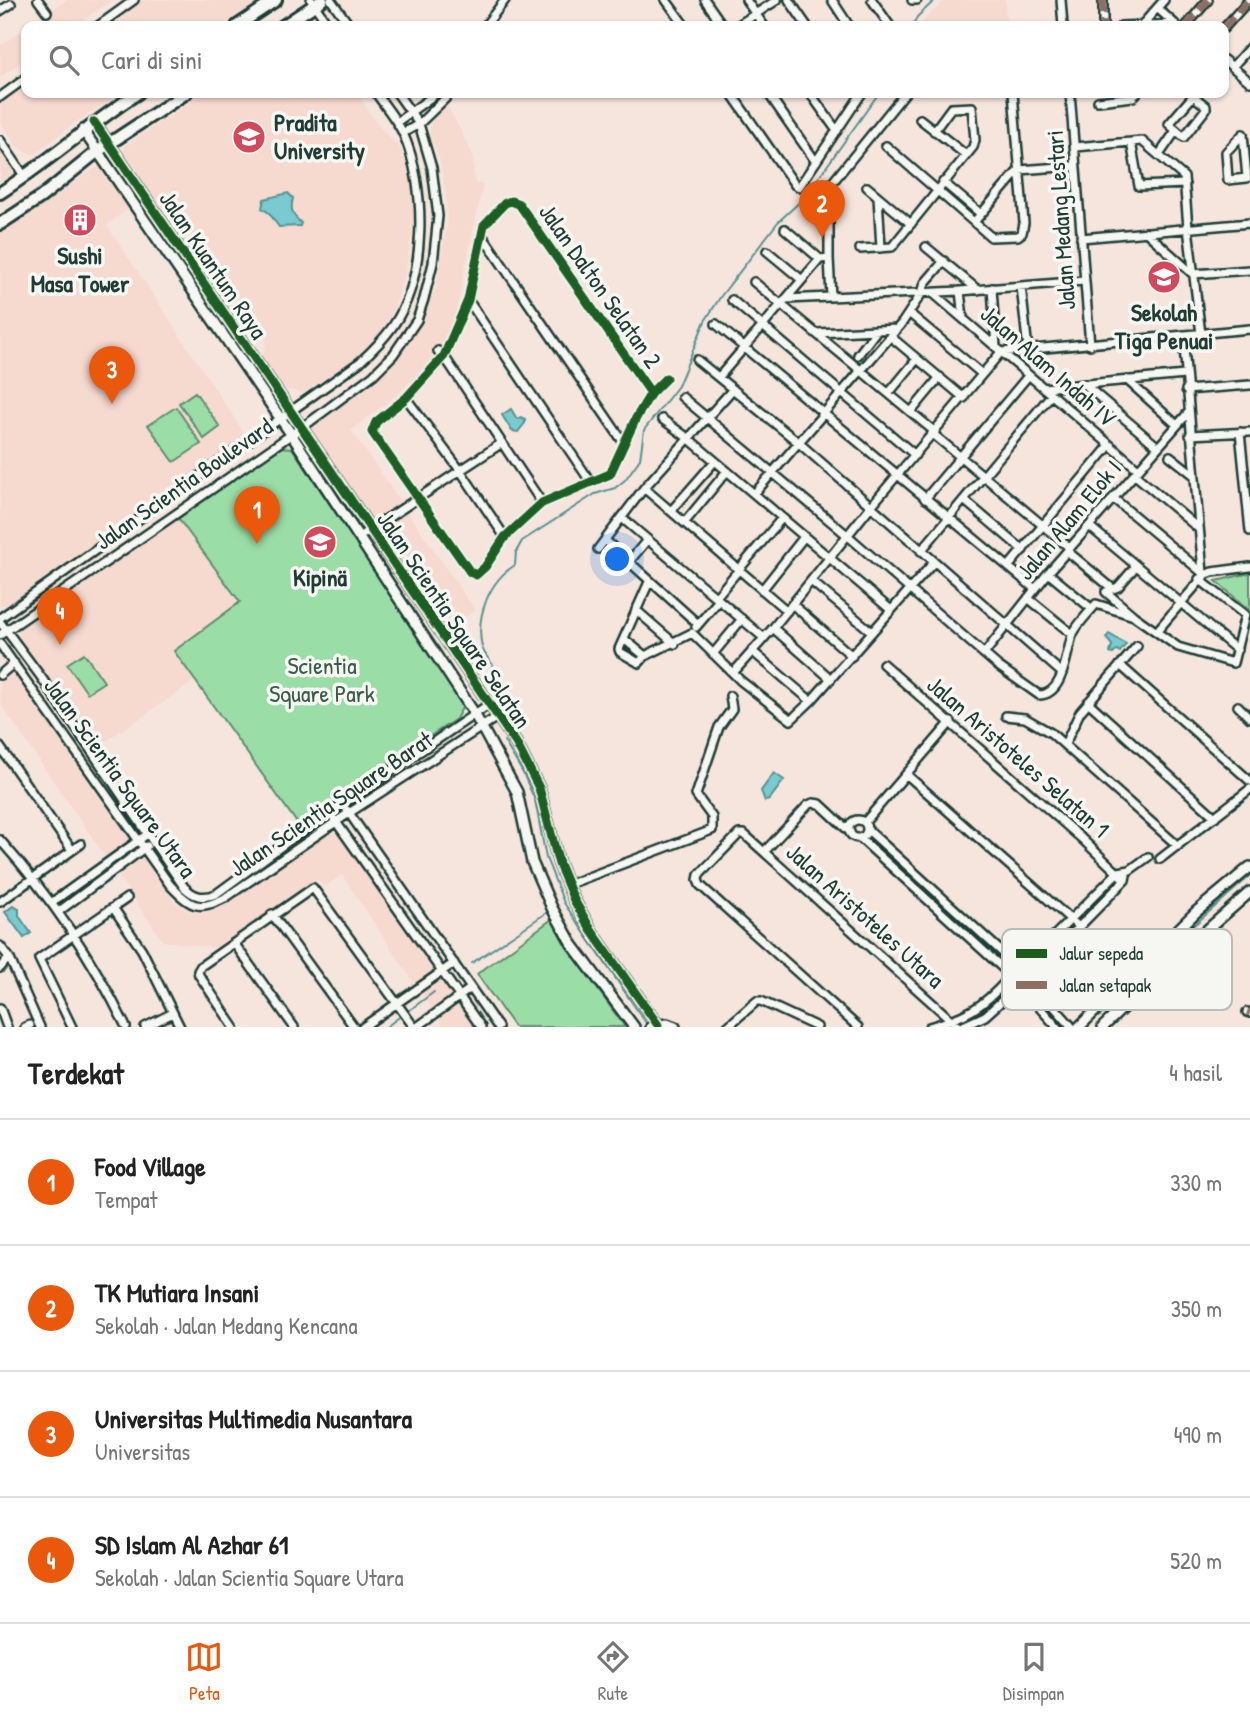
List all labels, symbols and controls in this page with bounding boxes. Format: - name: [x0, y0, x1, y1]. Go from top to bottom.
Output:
- search box: [21, 21, 1229, 98]
- icon: search: [45, 41, 83, 79]
- text: Cari di sini: [101, 42, 203, 77]
- place label: Pradita University: [274, 106, 365, 167]
- school or university icon: Pradita University: [230, 118, 268, 156]
- street label: Jalan Medang Lestari: [1038, 129, 1082, 311]
- pin: 2: [799, 180, 845, 238]
- street label: Jalan Kuantum Raya: [152, 184, 275, 345]
- street label: Jalan Dalton Selatan 2: [532, 197, 669, 374]
- building icon: Sushi Masa Tower: [61, 201, 99, 239]
- place label: Sushi Masa Tower: [31, 239, 130, 299]
- school or university icon: Sekolah Tiga Penuai: [1145, 258, 1183, 296]
- place label: Sekolah Tiga Penuai: [1114, 296, 1213, 357]
- street label: Jalan Alam Indah IV: [974, 297, 1124, 433]
- pin: 3: [89, 346, 135, 404]
- street label: Jalan Scientia Boulevard: [88, 410, 279, 557]
- street label: Jalan Alam Elok I: [1009, 453, 1128, 586]
- pin: 1: [234, 486, 280, 544]
- street label: Jalan Scientia Square Selatan: [370, 505, 540, 734]
- school or university icon: Kipinä: [301, 523, 339, 561]
- your location: [600, 542, 634, 576]
- place label: Kipinä: [293, 561, 348, 594]
- pin: 4: [37, 587, 83, 645]
- park label: Scientia Square Park: [269, 649, 375, 709]
- street label: Jalan Aristoteles Selatan 1: [921, 668, 1117, 844]
- street label: Jalan Scientia Square Utara: [37, 671, 204, 884]
- street label: Jalan Scientia Square Barat: [222, 723, 439, 883]
- street label: Jalan Aristoteles Utara: [780, 836, 951, 995]
- legend: [1002, 929, 1232, 1010]
- text: Jalur sepeda: [1059, 940, 1144, 966]
- text: Jalan setapak: [1059, 972, 1151, 998]
- text: Terdekat: [28, 1053, 124, 1093]
- text: 4 hasil: [1169, 1057, 1222, 1088]
- text: Food Village: [95, 1149, 206, 1184]
- text: 1: [47, 1167, 55, 1198]
- text: 330 m: [1170, 1167, 1222, 1198]
- text: Tempat: [95, 1184, 157, 1215]
- text: TK Mutiara Insani: [95, 1275, 259, 1310]
- text: 2: [46, 1293, 56, 1324]
- text: 350 m: [1171, 1293, 1222, 1324]
- text: Sekolah · Jalan Medang Kencana: [95, 1310, 358, 1341]
- text: Universitas Multimedia Nusantara: [95, 1401, 412, 1436]
- text: 3: [46, 1419, 56, 1450]
- text: 490 m: [1174, 1419, 1222, 1450]
- text: Universitas: [95, 1436, 190, 1467]
- text: SD Islam Al Azhar 61: [95, 1527, 288, 1562]
- text: 4: [47, 1545, 55, 1576]
- text: 520 m: [1170, 1545, 1222, 1576]
- text: Sekolah · Jalan Scientia Square Utara: [95, 1562, 404, 1593]
- tab: Peta: [185, 1638, 223, 1706]
- tab: Rute: [594, 1638, 632, 1706]
- tab: Disimpan: [1003, 1638, 1065, 1706]

